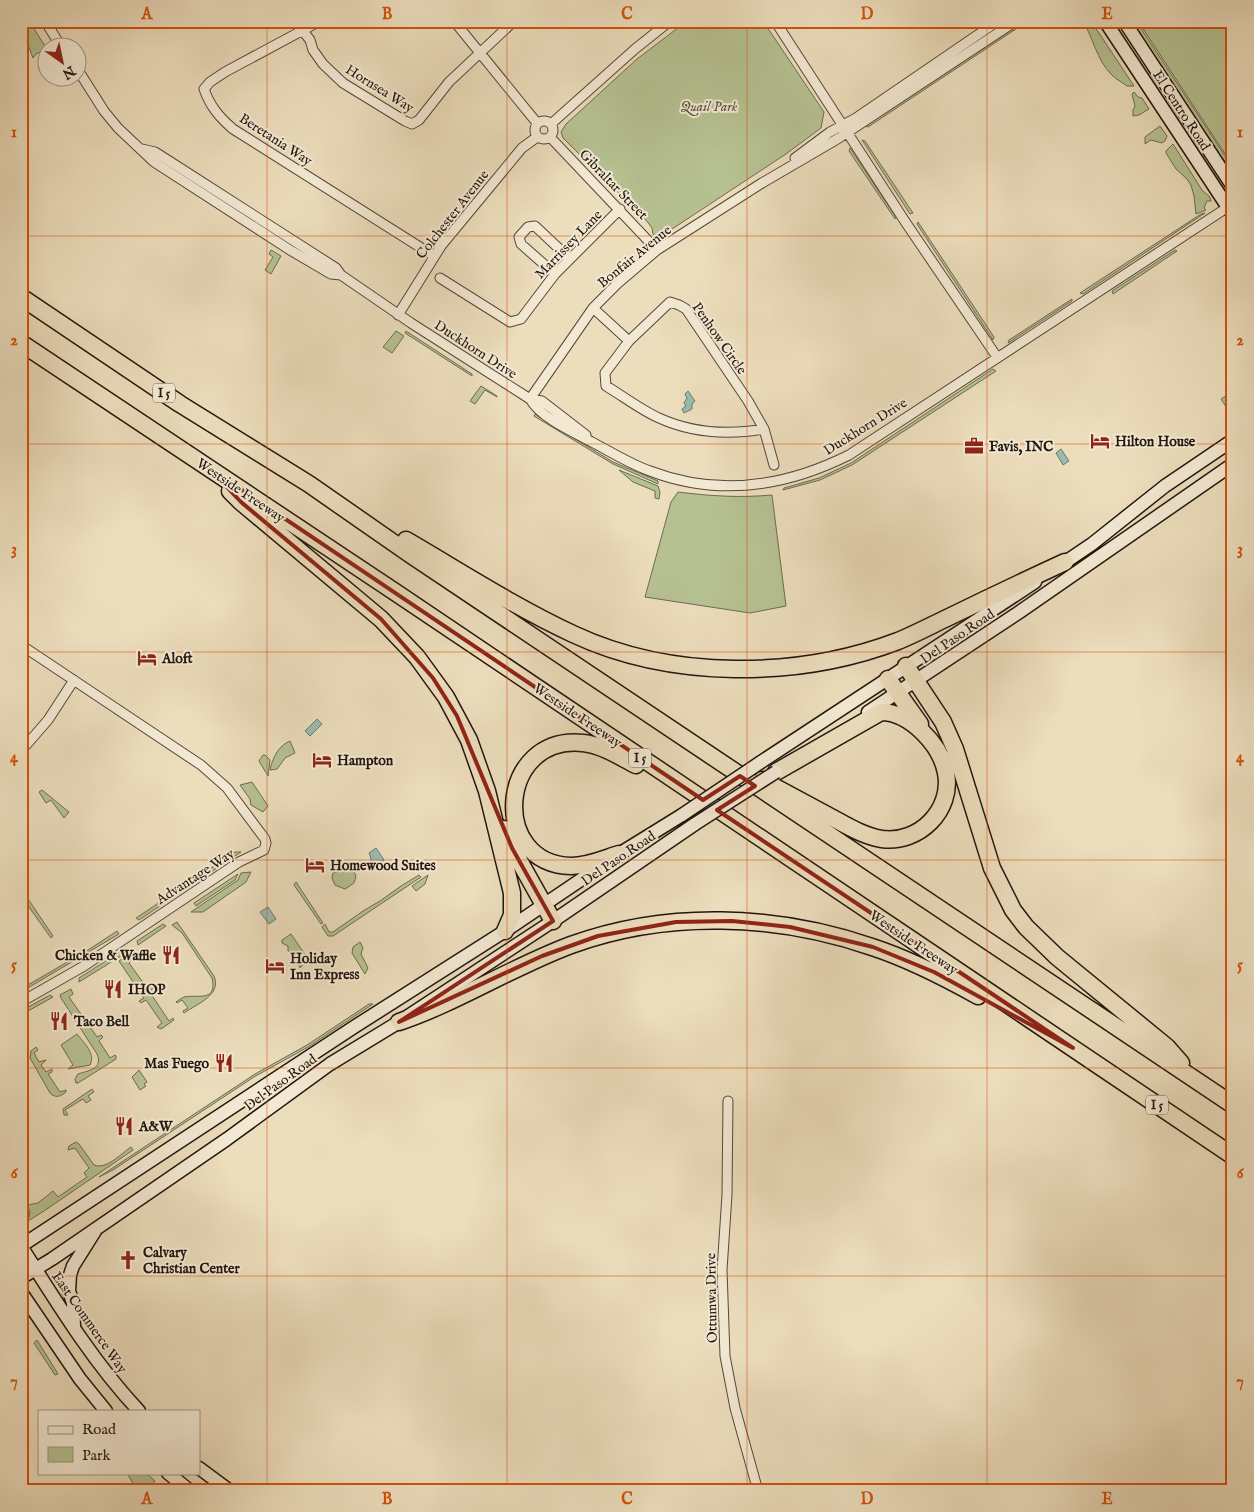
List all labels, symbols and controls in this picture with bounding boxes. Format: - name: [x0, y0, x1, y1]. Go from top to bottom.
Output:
- text: A: [141, 5, 154, 25]
- text: B: [382, 5, 393, 25]
- text: C: [621, 5, 633, 25]
- text: D: [861, 5, 874, 25]
- text: E: [1101, 5, 1113, 25]
- north arrow: [38, 38, 88, 88]
- text: N: [59, 61, 79, 83]
- street label: Hornsea Way: [342, 61, 417, 117]
- street label: El Centro Road: [1148, 67, 1214, 155]
- park label: Quail Park: [681, 98, 738, 116]
- street label: Beretania Way: [235, 109, 316, 170]
- text: 1: [11, 123, 17, 143]
- text: 1: [1237, 123, 1243, 143]
- street label: Gibraltar Street: [575, 146, 652, 224]
- street label: Colchester Avenue: [412, 166, 494, 263]
- street label: Marrissey Lane: [531, 206, 607, 283]
- street label: Bonfair Avenue: [594, 221, 676, 292]
- street label: Penhow Circle: [688, 299, 751, 379]
- street label: Duckhorn Drive: [431, 316, 521, 384]
- text: 2: [10, 331, 18, 351]
- text: 2: [1236, 331, 1244, 351]
- road number: I 5: [153, 383, 175, 402]
- street label: Duckhorn Drive: [820, 394, 911, 460]
- hotel icon: Hilton House: [1089, 430, 1111, 452]
- place label: Hilton House: [1115, 433, 1196, 451]
- office icon: Favis, INC: [963, 435, 985, 457]
- place label: Favis, INC: [989, 438, 1053, 456]
- street label: Westside Freeway: [193, 455, 288, 527]
- text: 3: [11, 540, 17, 560]
- text: 3: [1237, 540, 1243, 560]
- street label: Del Paso Road: [917, 605, 999, 668]
- hotel icon: Aloft: [136, 647, 158, 669]
- place label: Aloft: [161, 650, 193, 668]
- street label: Westside Freeway: [530, 680, 625, 752]
- text: 4: [10, 748, 19, 768]
- road number: I 5: [629, 748, 651, 768]
- text: 4: [1236, 748, 1245, 768]
- hotel icon: Hampton: [311, 749, 333, 771]
- place label: Hampton: [337, 752, 394, 770]
- street label: Del Paso Road: [578, 827, 660, 890]
- street label: Advantage Way: [152, 845, 238, 909]
- hotel icon: Homewood Suites: [304, 854, 326, 876]
- place label: Homewood Suites: [330, 857, 436, 875]
- street label: Westside Freeway: [866, 907, 961, 979]
- restaurant icon: Chicken & Waffle: [160, 944, 182, 966]
- place label: Chicken & Waffle: [55, 947, 157, 965]
- place label: Holiday Inn Express: [290, 950, 360, 984]
- hotel icon: Holiday Inn Express: [264, 955, 286, 977]
- text: 5: [11, 956, 17, 976]
- text: 5: [1237, 956, 1243, 976]
- restaurant icon: IHOP: [102, 978, 124, 1000]
- place label: IHOP: [128, 981, 166, 999]
- restaurant icon: Taco Bell: [48, 1010, 70, 1032]
- place label: Taco Bell: [73, 1013, 130, 1031]
- street label: Del Paso Road: [241, 1050, 321, 1115]
- restaurant icon: Mas Fuego: [213, 1052, 235, 1074]
- place label: Mas Fuego: [144, 1055, 209, 1073]
- road number: I 5: [1146, 1096, 1168, 1114]
- restaurant icon: A&W: [113, 1115, 135, 1137]
- place label: A&W: [138, 1118, 174, 1136]
- text: 6: [11, 1164, 19, 1184]
- text: 6: [1237, 1164, 1245, 1184]
- place label: Calvary Christian Center: [143, 1244, 240, 1278]
- church icon: Calvary Christian Center: [117, 1249, 139, 1271]
- street label: Ottumwa Drive: [702, 1252, 722, 1343]
- street label: East Commerce Way: [47, 1268, 131, 1377]
- text: 7: [10, 1372, 18, 1392]
- text: 7: [1236, 1372, 1244, 1392]
- legend: [38, 1410, 200, 1474]
- text: Road: [82, 1420, 117, 1439]
- text: Park: [82, 1446, 112, 1465]
- text: A: [141, 1490, 154, 1510]
- text: B: [382, 1490, 393, 1510]
- text: C: [621, 1490, 633, 1510]
- text: D: [861, 1490, 874, 1510]
- text: E: [1101, 1490, 1113, 1510]

